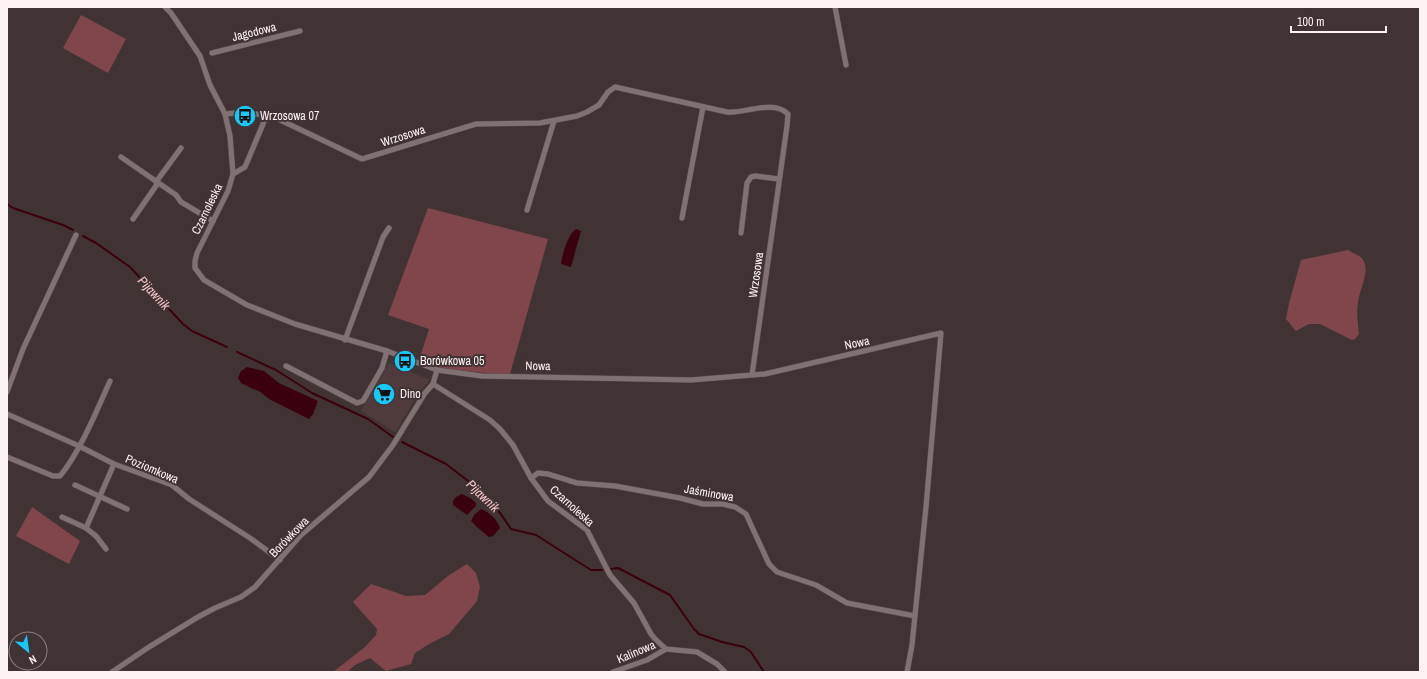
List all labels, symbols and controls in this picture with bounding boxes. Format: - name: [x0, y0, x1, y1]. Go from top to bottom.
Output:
- scale bar: [1291, 8, 1386, 34]
- text: 100 m: [1297, 14, 1324, 30]
- street label: Jagodowa: [230, 19, 278, 45]
- bus stop icon: Wrzosowa 07: [232, 103, 258, 129]
- place label: Wrzosowa 07: [260, 108, 320, 124]
- street label: Wrzosowa: [379, 121, 428, 151]
- street label: Czarnoleska: [188, 180, 226, 237]
- street label: Wrzosowa: [745, 251, 767, 299]
- water label: Pijawnik: [134, 272, 174, 314]
- street label: Nowa: [843, 332, 871, 353]
- bus stop icon: Borówkowa 05: [392, 348, 418, 374]
- place label: Borówkowa 05: [420, 353, 485, 369]
- street label: Nowa: [525, 358, 551, 374]
- supermarket icon: Dino: [371, 381, 397, 407]
- place label: Dino: [400, 386, 421, 402]
- street label: Poziomkowa: [123, 451, 182, 488]
- water label: Pijawnik: [463, 476, 504, 517]
- street label: Jaśminowa: [683, 481, 735, 505]
- street label: Czarnoleska: [546, 482, 598, 531]
- street label: Borówkowa: [266, 513, 313, 561]
- north arrow: [8, 631, 48, 671]
- street label: Kalinowa: [614, 637, 658, 667]
- text: N: [27, 652, 39, 667]

